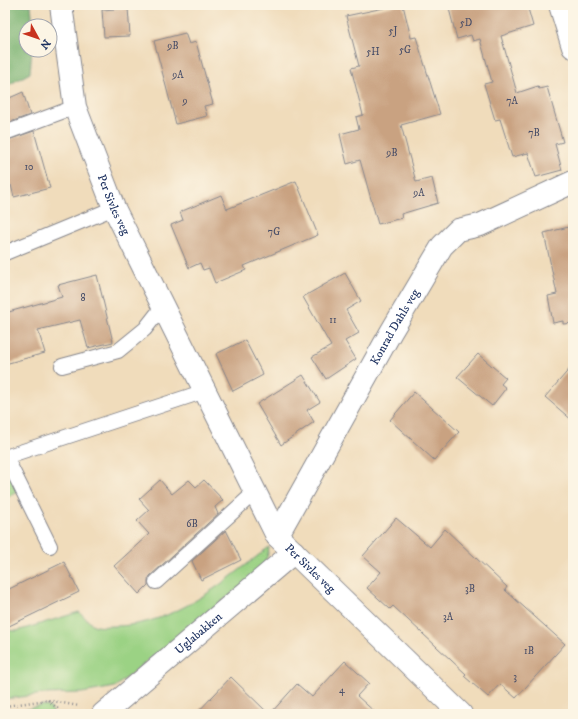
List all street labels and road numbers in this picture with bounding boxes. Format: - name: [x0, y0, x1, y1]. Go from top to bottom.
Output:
- street label: Per Sivles veg: [94, 172, 134, 237]
- street label: Konrad Dahls veg: [367, 286, 422, 367]
- street label: Per Sivles veg: [282, 541, 339, 596]
- street label: Uglabakken: [172, 608, 226, 657]

